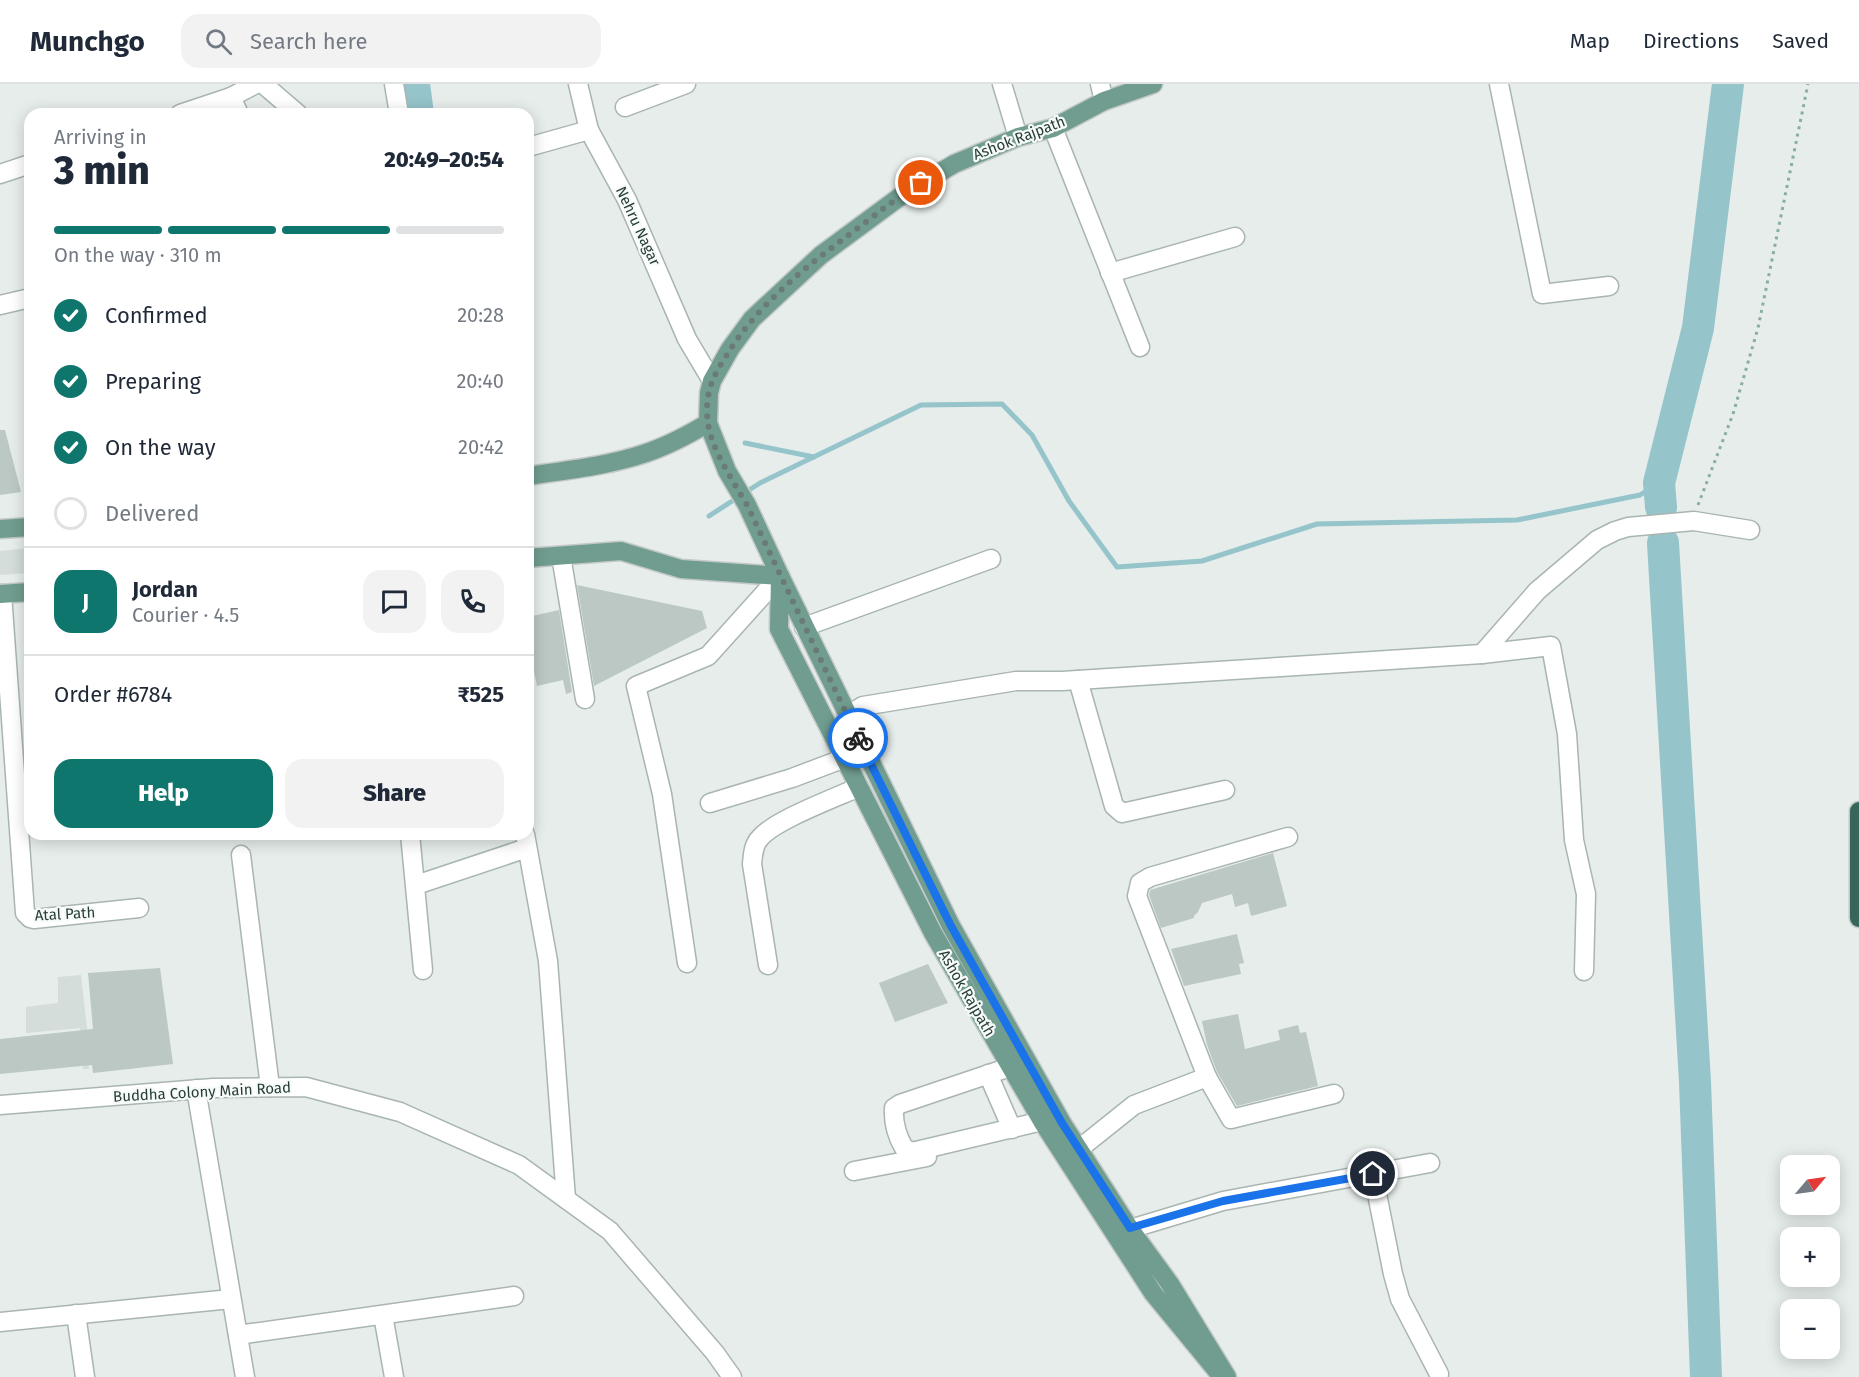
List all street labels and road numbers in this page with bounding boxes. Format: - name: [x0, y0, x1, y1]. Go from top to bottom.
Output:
- street label: Ashok Rajpath: [970, 112, 1068, 164]
- street label: Nehru Nagar: [612, 183, 664, 269]
- street label: Atal Path: [34, 903, 96, 925]
- street label: Ashok Rajpath: [935, 946, 999, 1040]
- street label: Buddha Colony Main Road: [113, 1078, 291, 1106]

